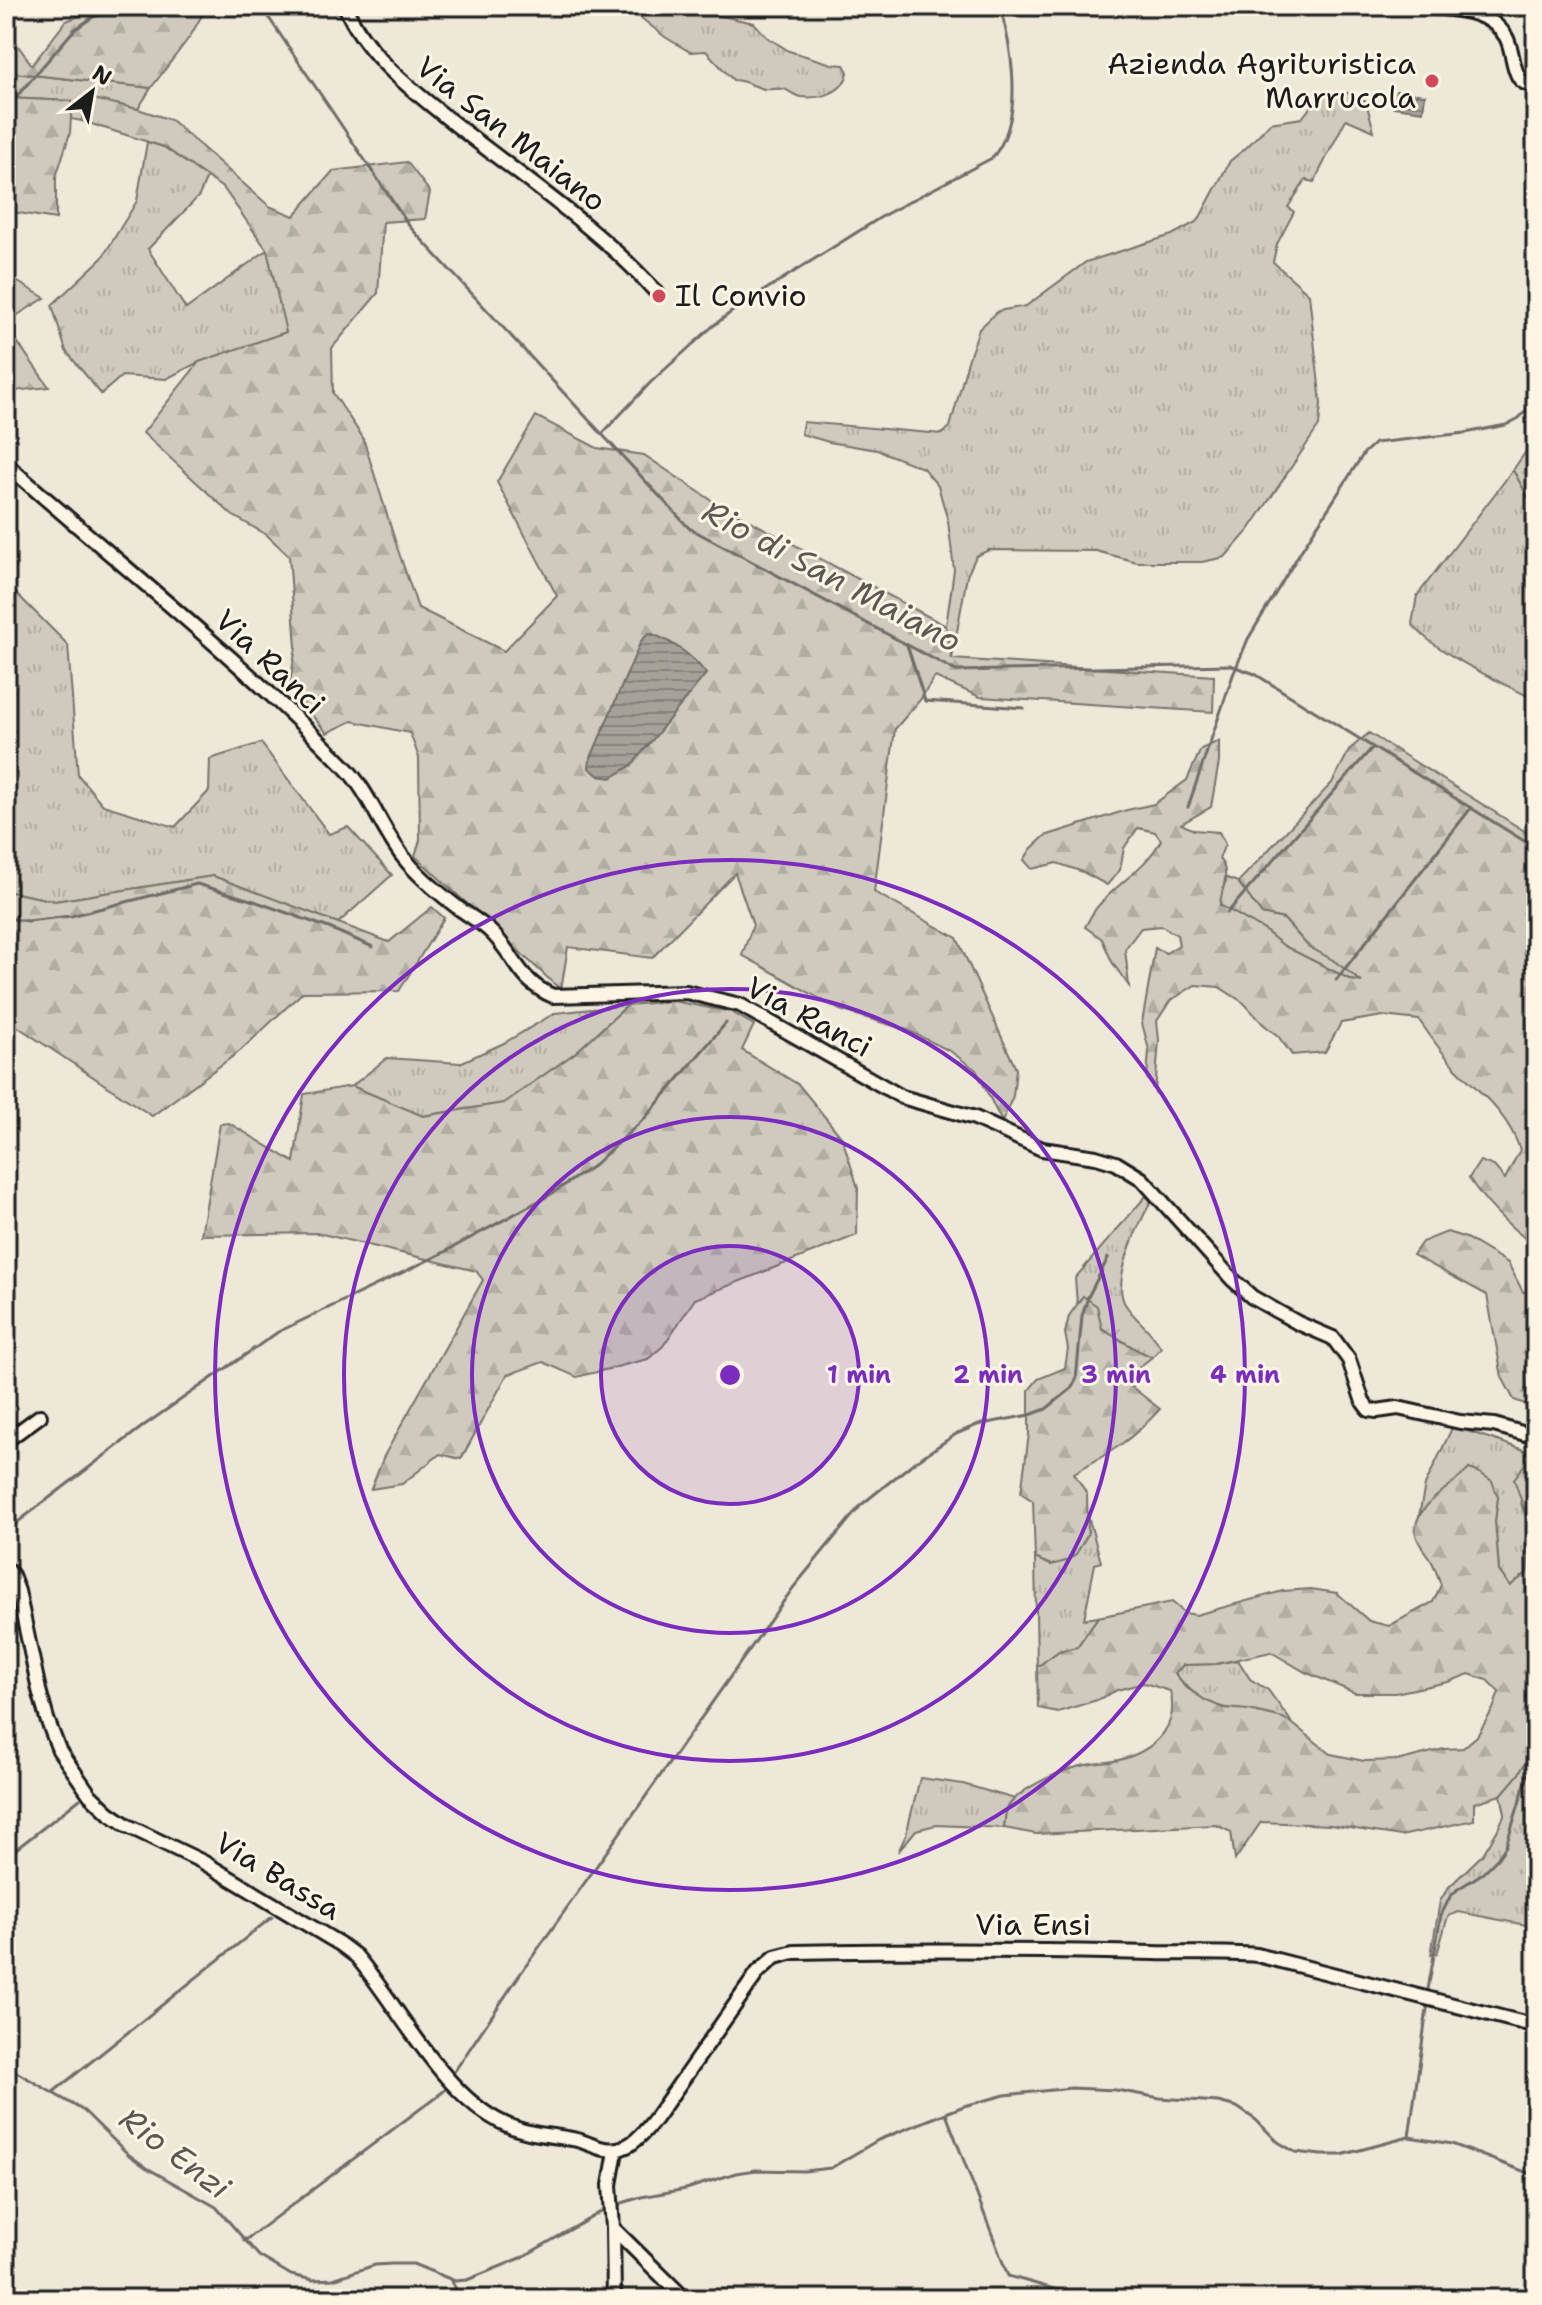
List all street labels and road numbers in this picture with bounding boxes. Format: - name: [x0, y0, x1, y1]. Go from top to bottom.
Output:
- street label: Via San Maiano: [408, 46, 615, 221]
- street label: Via Ranci: [206, 600, 334, 723]
- street label: Via Ranci: [739, 966, 879, 1067]
- street label: Via Bassa: [207, 1822, 349, 1929]
- street label: Via Ensi: [975, 1904, 1091, 1945]

